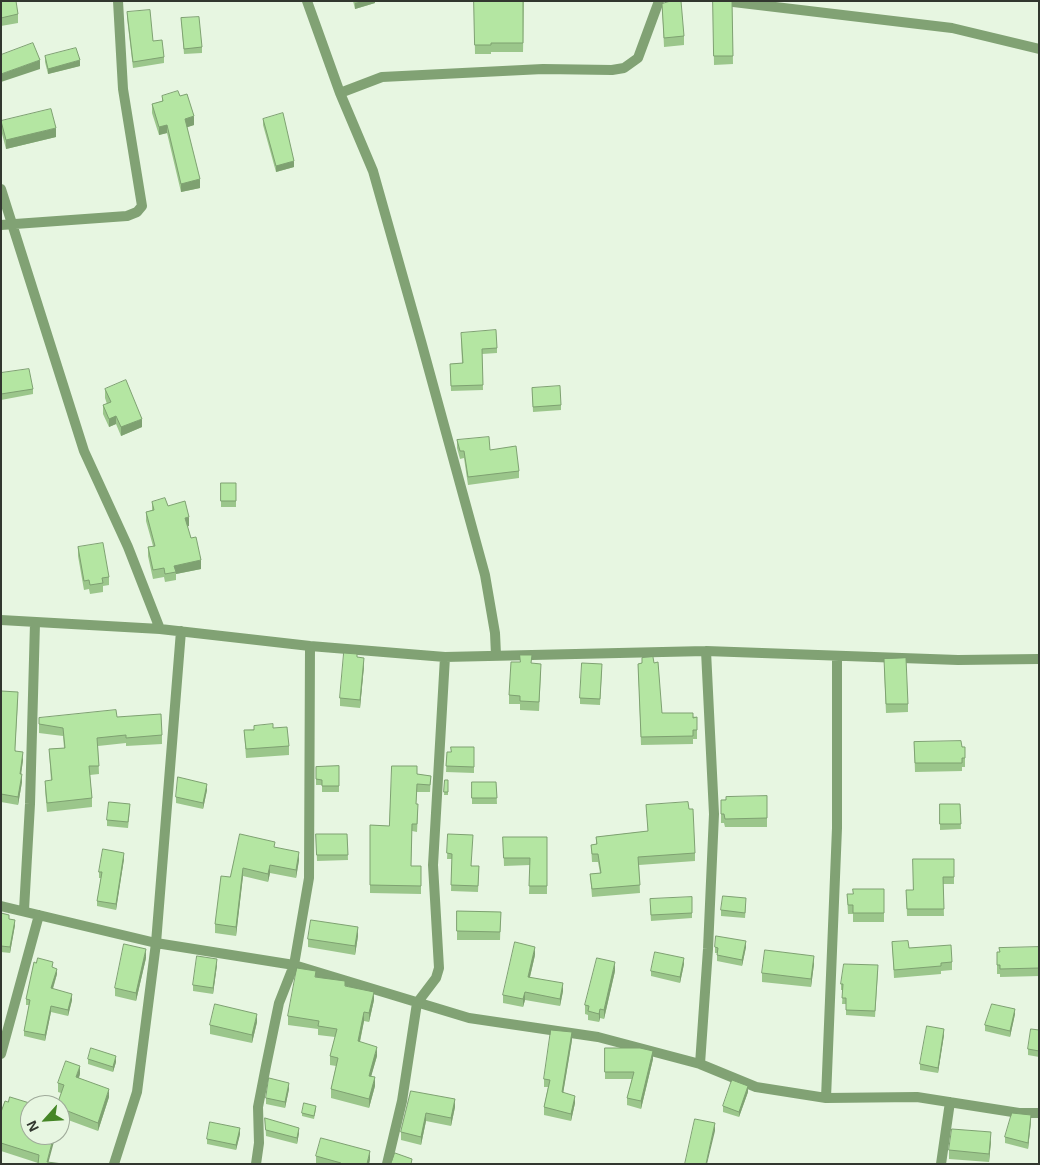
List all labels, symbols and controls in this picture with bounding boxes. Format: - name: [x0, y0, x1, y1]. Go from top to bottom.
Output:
- north arrow: [20, 1095, 70, 1145]
- text: N: [23, 1118, 42, 1134]

